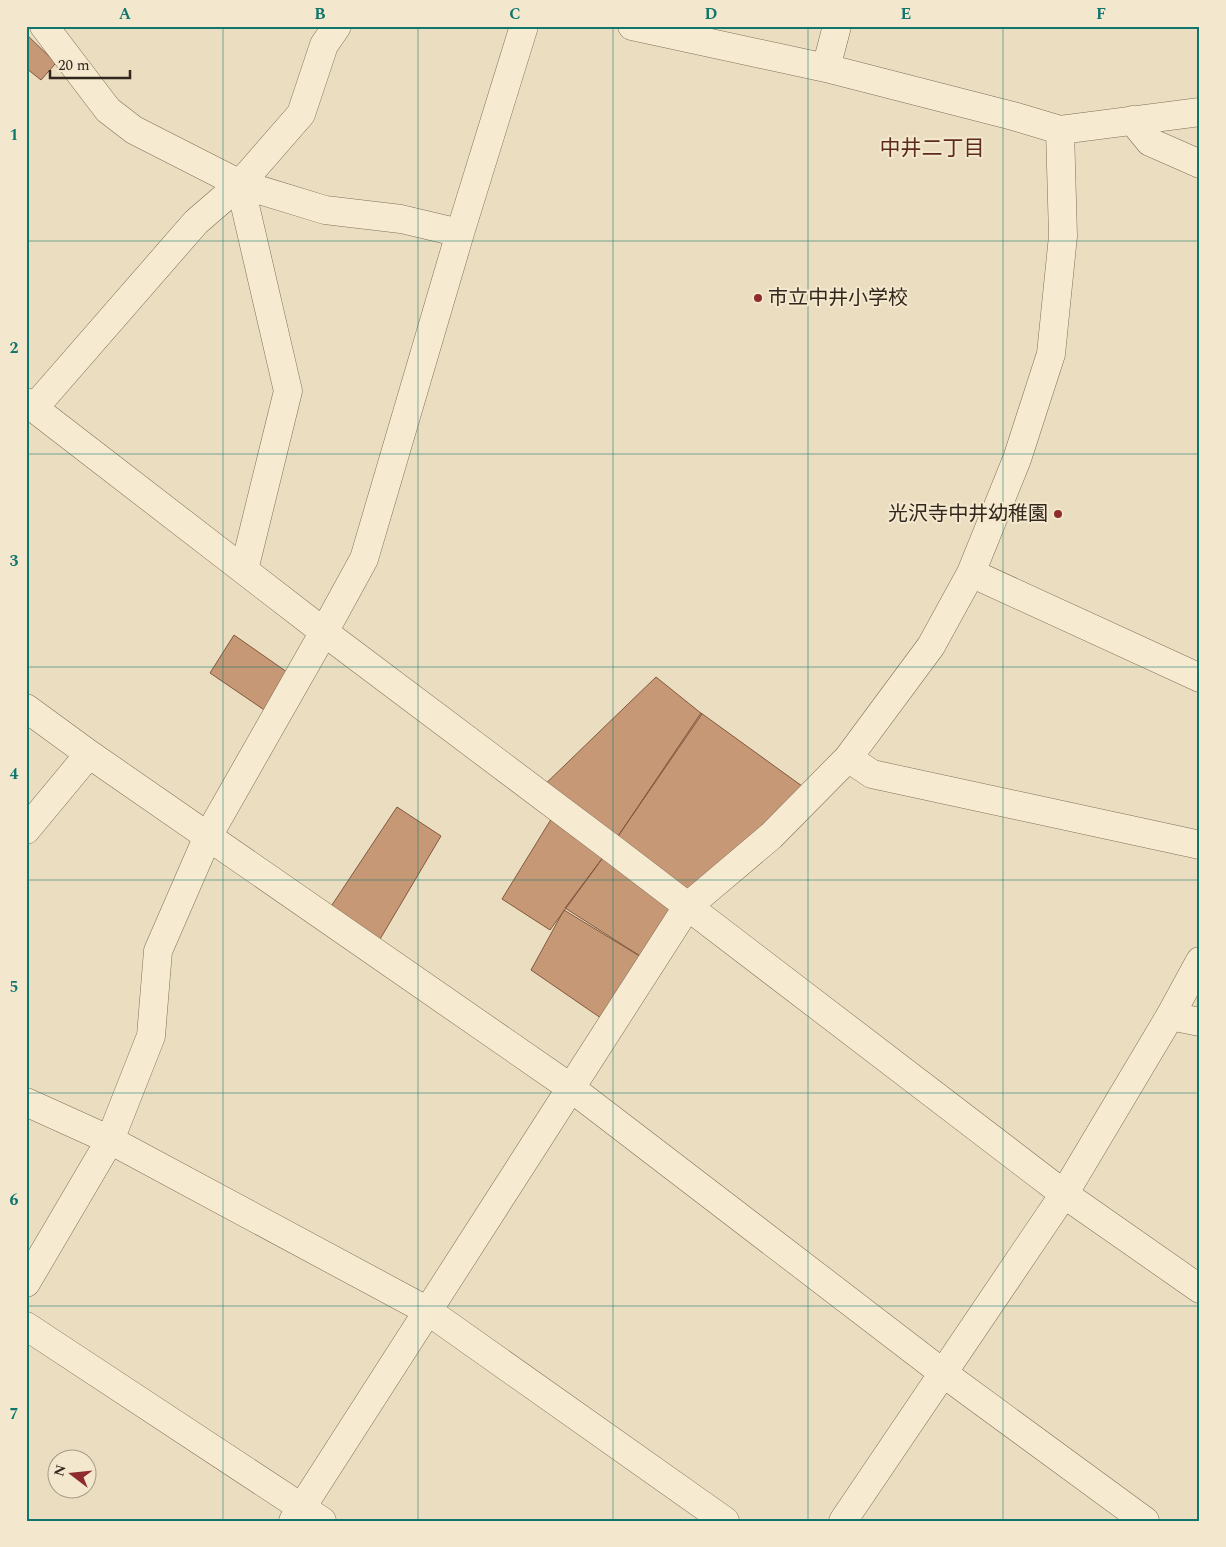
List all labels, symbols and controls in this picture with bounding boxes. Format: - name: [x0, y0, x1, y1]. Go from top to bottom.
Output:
- text: A: [119, 2, 132, 26]
- text: B: [314, 2, 326, 26]
- text: C: [509, 2, 521, 26]
- text: D: [705, 2, 718, 26]
- text: E: [901, 2, 911, 26]
- text: F: [1096, 2, 1106, 26]
- scale bar: [50, 48, 130, 80]
- text: 20 m: [58, 54, 90, 77]
- text: 1: [10, 123, 18, 147]
- district label: 中井二丁目: [880, 133, 985, 165]
- place label: 市立中井小学校: [768, 283, 908, 313]
- marker: 市立中井小学校: [752, 292, 764, 304]
- text: 2: [10, 336, 19, 360]
- place label: 光沢寺中井幼稚園: [888, 499, 1048, 529]
- marker: 光沢寺中井幼稚園: [1052, 508, 1064, 520]
- text: 3: [10, 549, 19, 573]
- text: 4: [10, 762, 19, 786]
- text: 5: [10, 975, 18, 999]
- text: 6: [10, 1188, 19, 1212]
- text: 7: [10, 1402, 19, 1426]
- north arrow: [48, 1450, 98, 1500]
- text: N: [48, 1462, 72, 1479]

